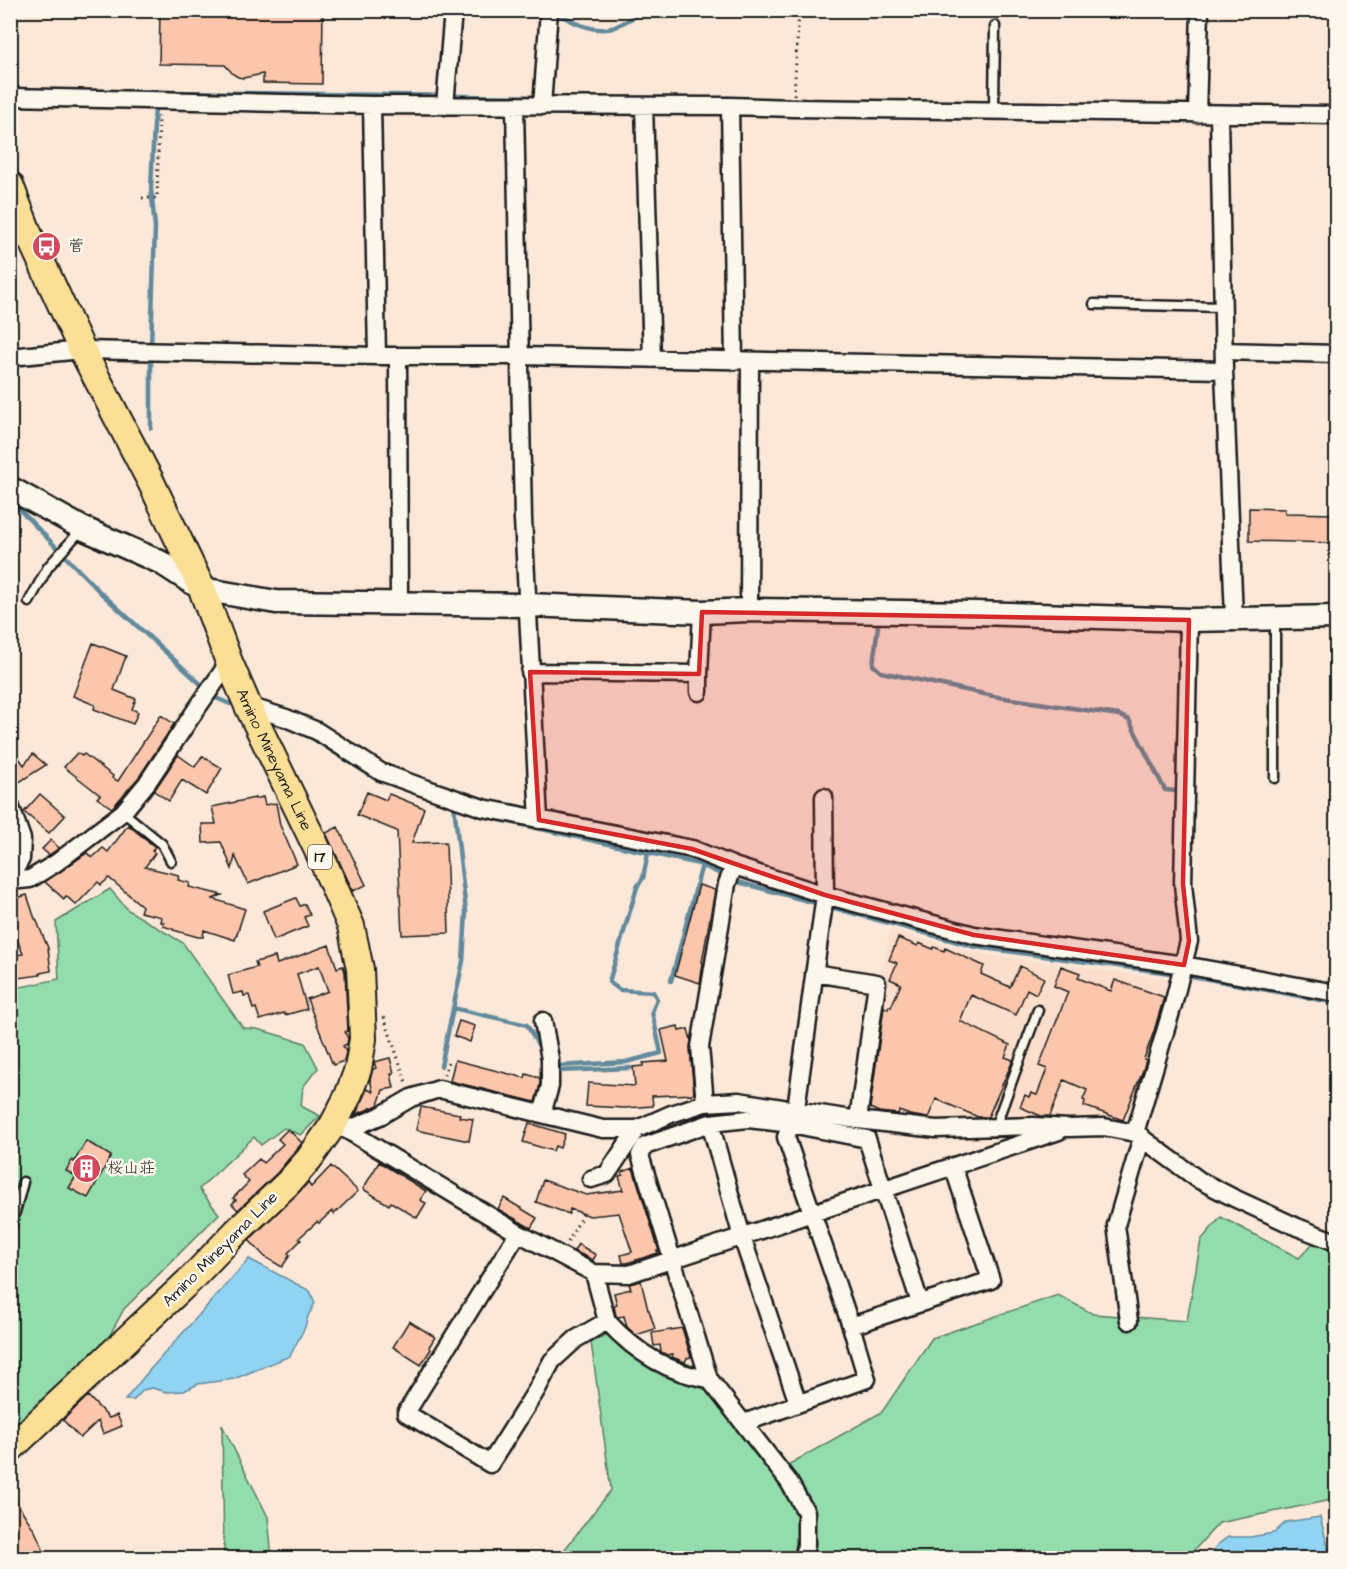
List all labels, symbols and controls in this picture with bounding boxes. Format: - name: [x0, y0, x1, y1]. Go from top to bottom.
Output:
- bus stop icon: 菅: [31, 230, 63, 262]
- place label: 菅: [68, 235, 84, 257]
- street label: Amino Mineyama Line: [231, 685, 318, 835]
- road number: 17: [308, 845, 332, 869]
- building icon: 桜山荘: [70, 1152, 102, 1184]
- place label: 桜山荘: [107, 1157, 155, 1179]
- street label: Amino Mineyama Line: [157, 1186, 284, 1312]

